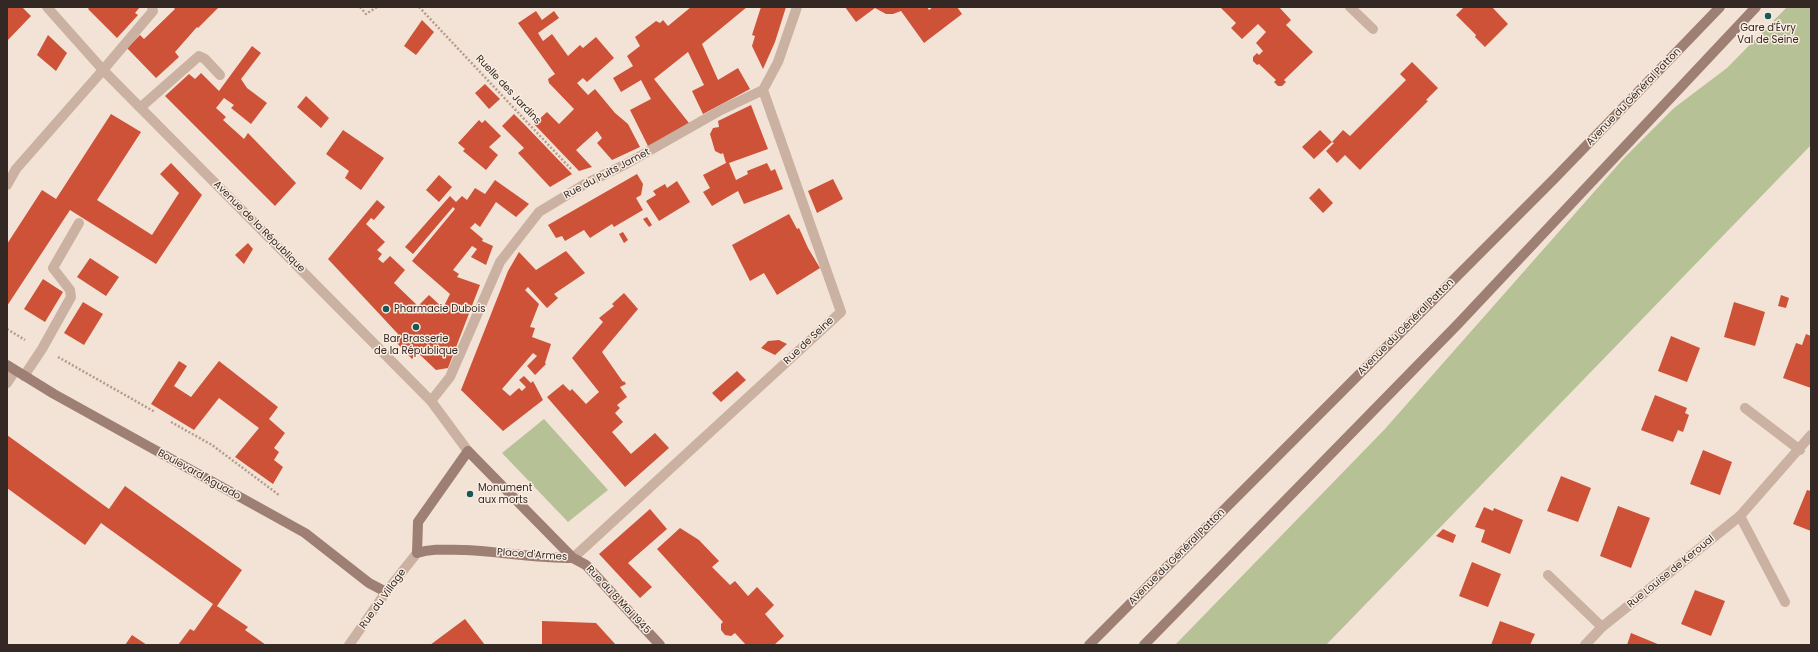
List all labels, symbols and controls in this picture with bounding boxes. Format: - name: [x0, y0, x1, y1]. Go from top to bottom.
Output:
- marker: Gare d'Évry Val de Seine: [1763, 11, 1773, 21]
- place label: Gare d'Évry Val de Seine: [1737, 22, 1799, 46]
- street label: Avenue du Général Patton: [1584, 46, 1684, 148]
- street label: Ruelle des Jardins: [473, 53, 543, 127]
- street label: Rue du Puits Jamet: [562, 146, 652, 202]
- street label: Avenue de la République: [211, 179, 307, 275]
- street label: Avenue du Général Patton: [1355, 276, 1457, 378]
- place label: Pharmacie Dubois: [394, 303, 485, 315]
- marker: Pharmacie Dubois: [381, 304, 391, 314]
- street label: Rue de Seine: [781, 315, 837, 367]
- marker: Bar Brasserie de la République: [411, 322, 421, 332]
- place label: Bar Brasserie de la République: [374, 333, 458, 356]
- street label: Boulevard Aguado: [155, 447, 243, 503]
- place label: Monument aux morts: [478, 482, 532, 506]
- marker: Monument aux morts: [465, 489, 475, 499]
- street label: Avenue du Général Patton: [1126, 506, 1228, 608]
- street label: Rue Louise de Keroual: [1625, 533, 1717, 611]
- street label: Place d'Armes: [496, 547, 568, 563]
- street label: Rue du 8 Mai 1945: [583, 563, 653, 637]
- street label: Rue du Village: [357, 567, 409, 631]

